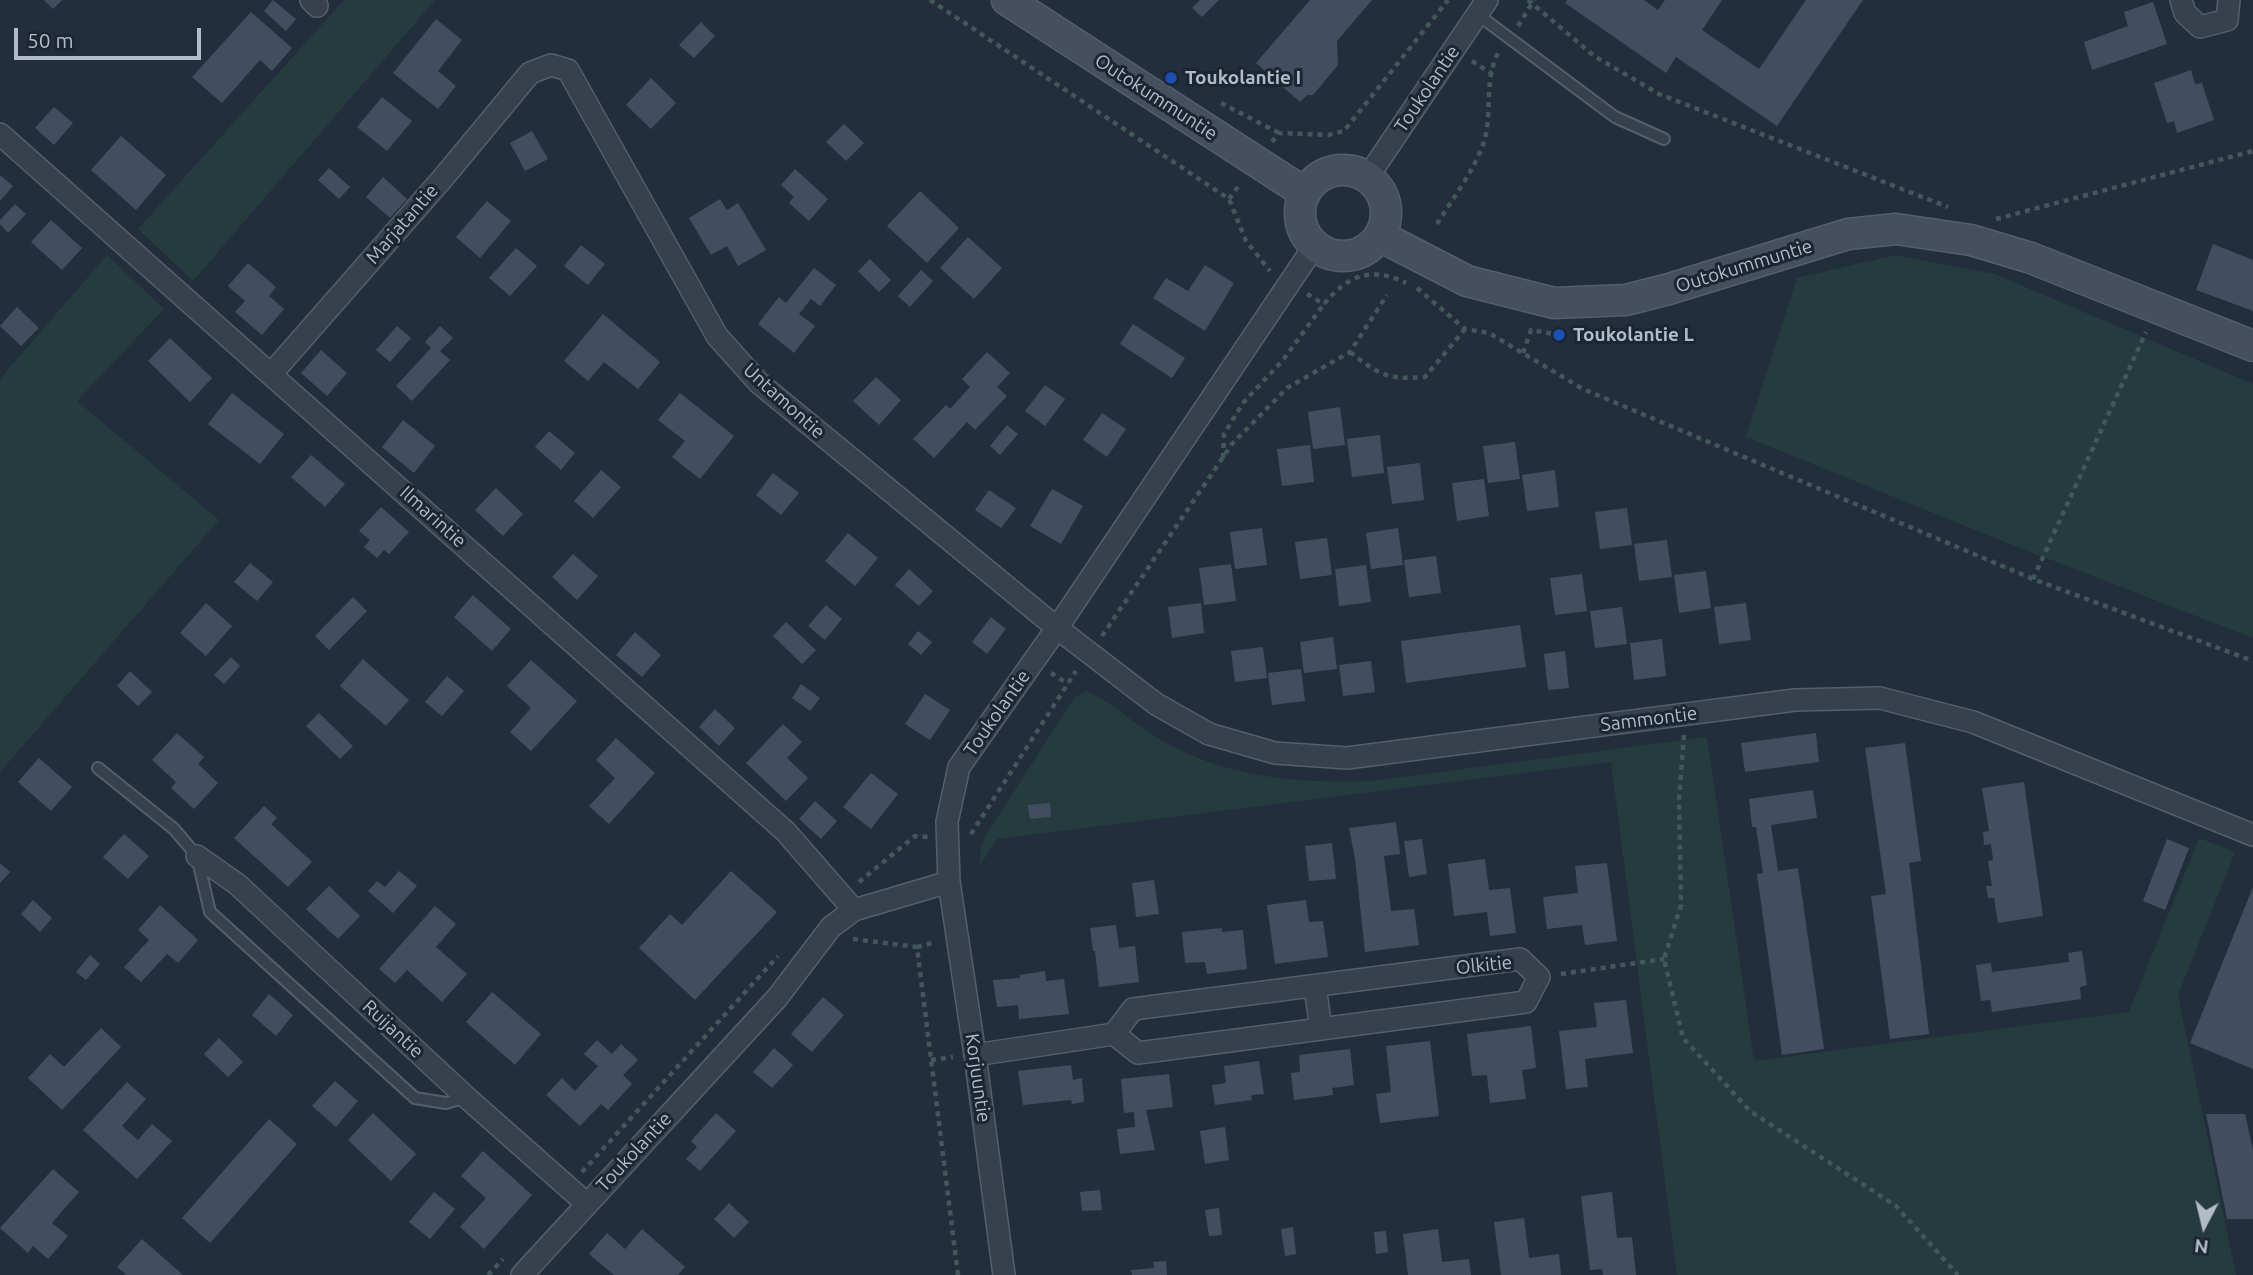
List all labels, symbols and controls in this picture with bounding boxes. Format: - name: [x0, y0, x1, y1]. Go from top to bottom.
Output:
- scale bar: [18, 14, 205, 58]
- text: 50 m: [27, 28, 74, 52]
- street label: Toukolantie: [1390, 41, 1464, 137]
- street label: Outokummuntie: [1090, 49, 1222, 145]
- place label: Toukolantie I: [1185, 67, 1301, 89]
- marker: Toukolantie I: [1163, 70, 1179, 86]
- street label: Marjatantie: [361, 179, 443, 269]
- street label: Outokummuntie: [1673, 234, 1815, 298]
- place label: Toukolantie L: [1573, 324, 1694, 346]
- marker: Toukolantie L: [1551, 327, 1567, 343]
- street label: Untamontie: [738, 358, 830, 444]
- street label: Ilmarintie: [395, 481, 471, 553]
- street label: Toukolantie: [959, 665, 1035, 761]
- street label: Sammontie: [1599, 702, 1699, 736]
- street label: Olkitie: [1455, 951, 1513, 979]
- street label: Ruijantie: [358, 995, 428, 1063]
- street label: Korjuuntie: [960, 1032, 996, 1124]
- street label: Toukolantie: [592, 1108, 676, 1196]
- north arrow: [2169, 1191, 2239, 1261]
- text: N: [2193, 1235, 2210, 1259]

